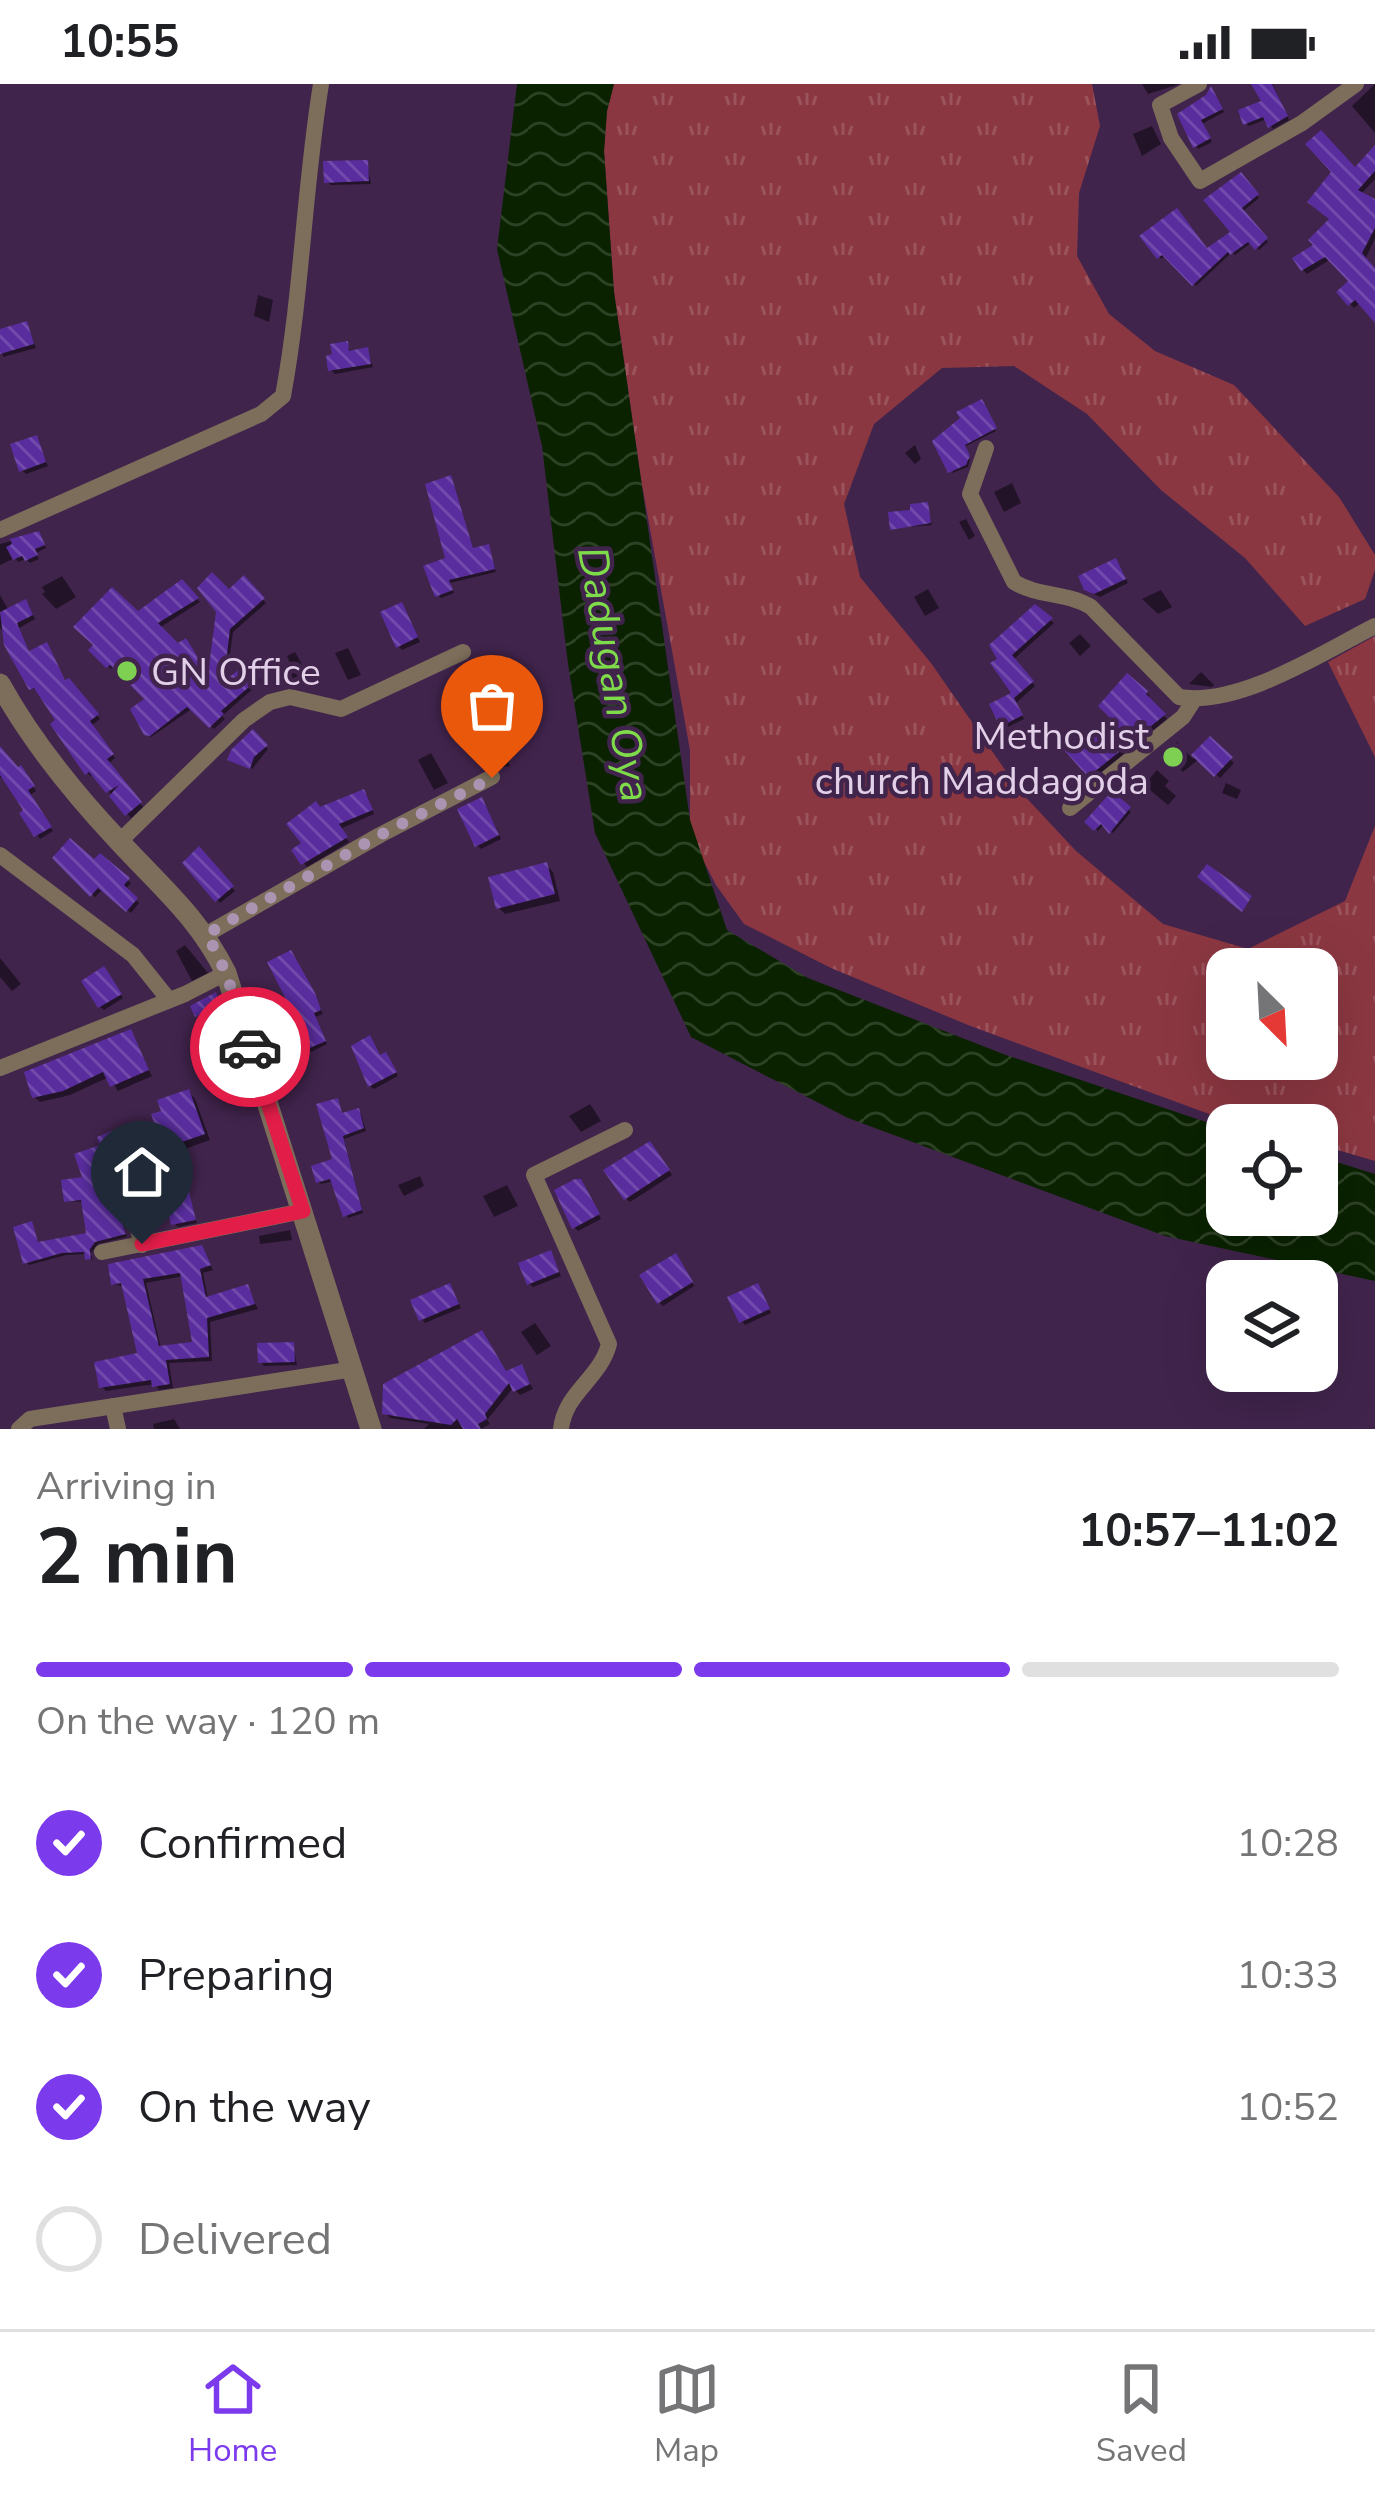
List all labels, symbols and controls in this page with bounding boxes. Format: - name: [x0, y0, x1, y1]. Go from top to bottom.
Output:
- text: 10:55: [60, 12, 179, 73]
- water label: Dadugan Oya: [563, 542, 664, 807]
- place label: GN Office: [151, 646, 321, 699]
- pin: [441, 655, 543, 778]
- marker: GN Office: [114, 658, 140, 684]
- icon: bag: [459, 673, 525, 739]
- place label: Methodist church Maddagoda: [815, 710, 1149, 808]
- marker: Methodist church Maddagoda: [1160, 744, 1186, 770]
- north arrow: [1206, 948, 1338, 1080]
- map controls: [1206, 948, 1338, 1392]
- courier: [190, 987, 310, 1107]
- icon: car: [217, 1014, 283, 1080]
- button: locate: [1206, 1104, 1338, 1236]
- pin: [91, 1121, 193, 1244]
- icon: home: [109, 1139, 175, 1205]
- button: layers: [1206, 1260, 1338, 1392]
- text: Arriving in: [36, 1460, 217, 1513]
- text: 10:57–11:02: [1078, 1501, 1339, 1562]
- text: 2 min: [36, 1504, 238, 1611]
- text: On the way · 120 m: [36, 1695, 380, 1748]
- icon: check: [36, 1810, 102, 1876]
- text: Confirmed: [138, 1813, 347, 1874]
- text: 10:28: [1237, 1817, 1339, 1870]
- icon: check: [36, 1942, 102, 2008]
- text: Preparing: [138, 1945, 334, 2006]
- text: 10:33: [1237, 1949, 1339, 2002]
- icon: check: [36, 2074, 102, 2140]
- text: On the way: [138, 2077, 371, 2138]
- text: 10:52: [1237, 2081, 1339, 2134]
- text: Delivered: [138, 2209, 332, 2270]
- tab: Home: [188, 2356, 277, 2473]
- tab: Map: [654, 2356, 720, 2473]
- tab: Saved: [1096, 2356, 1187, 2473]

